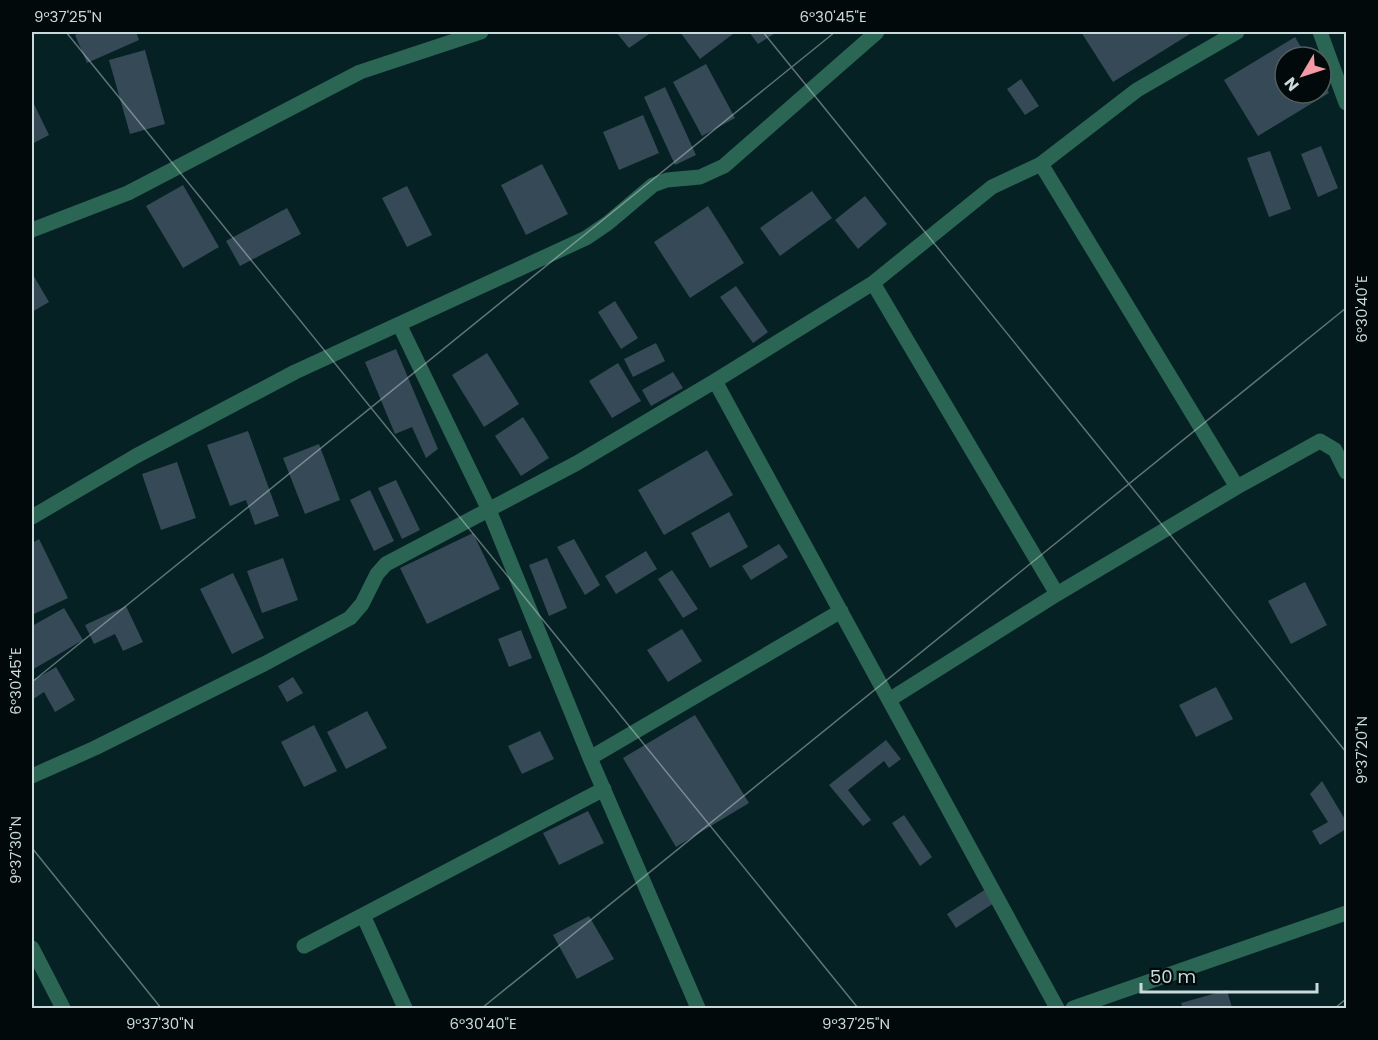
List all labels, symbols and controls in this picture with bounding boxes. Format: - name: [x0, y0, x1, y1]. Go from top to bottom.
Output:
- text: 9°37'25"N: [34, 6, 102, 27]
- text: 6°30'45"E: [799, 6, 867, 27]
- north arrow: [1273, 45, 1333, 105]
- text: N: [1279, 72, 1304, 96]
- text: 6°30'40"E: [1351, 275, 1372, 343]
- text: 6°30'45"E: [5, 647, 26, 715]
- text: 9°37'20"N: [1351, 716, 1372, 784]
- text: 9°37'30"N: [5, 816, 26, 884]
- scale bar: [1141, 956, 1316, 994]
- text: 50 m: [1150, 964, 1196, 989]
- text: 9°37'30"N: [126, 1013, 194, 1034]
- text: 6°30'40"E: [449, 1013, 517, 1034]
- text: 9°37'25"N: [822, 1013, 890, 1034]

